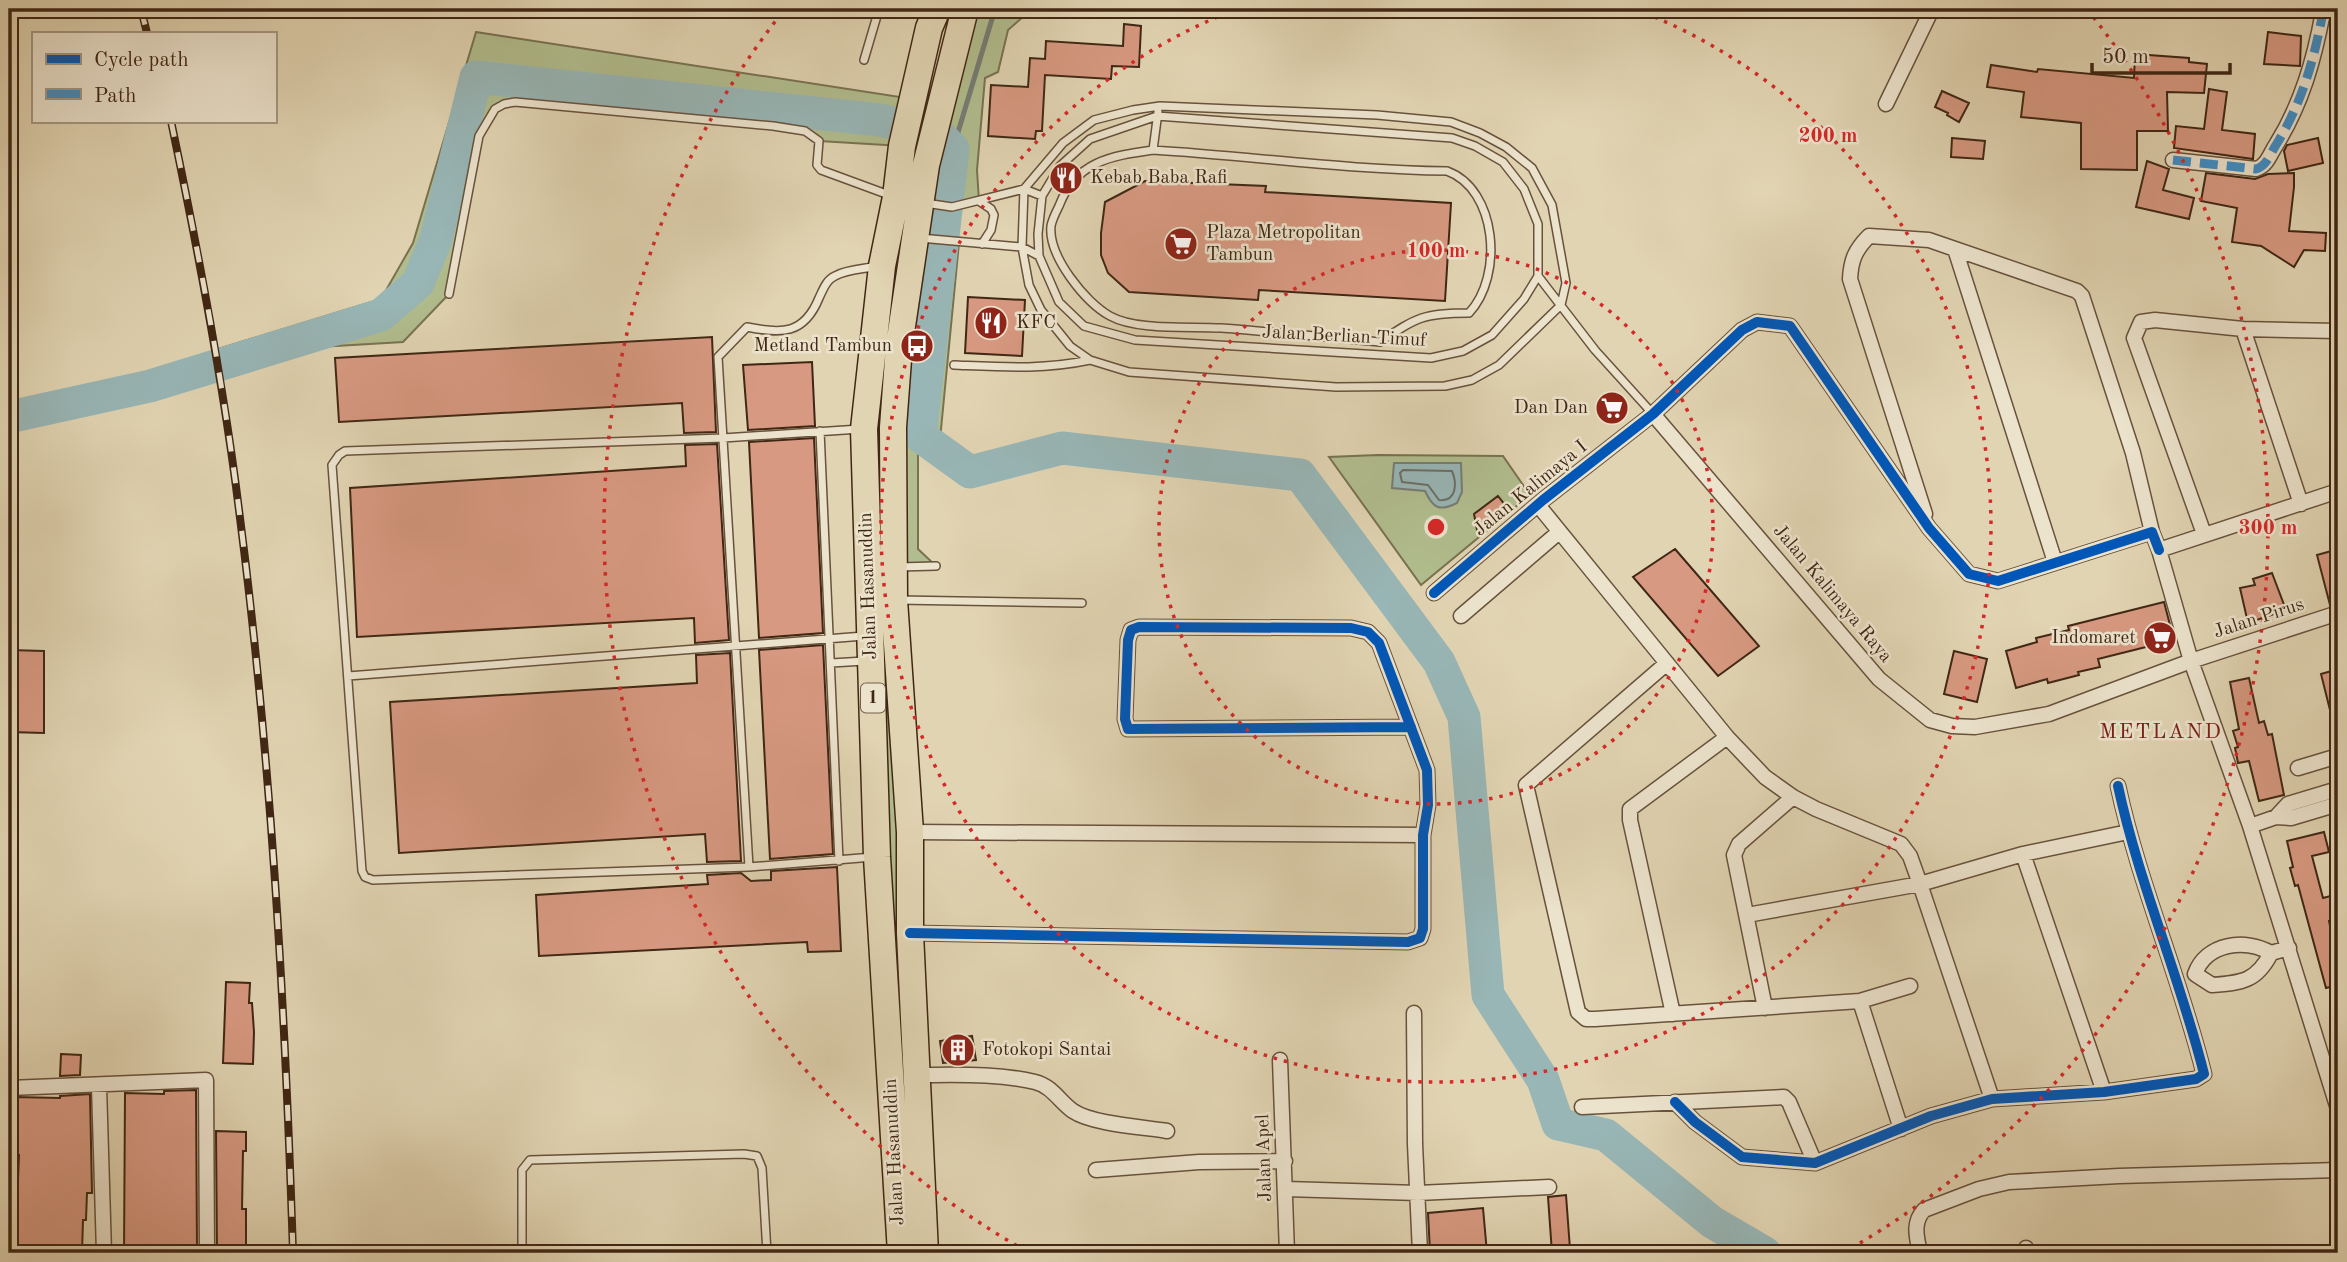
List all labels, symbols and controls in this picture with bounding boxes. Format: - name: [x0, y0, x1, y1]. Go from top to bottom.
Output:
- legend: [32, 32, 276, 122]
- scale bar: [2092, 32, 2230, 76]
- text: 50 m: [2102, 47, 2149, 68]
- text: Cycle path: [94, 50, 189, 71]
- text: Path: [94, 86, 137, 107]
- text: 200 m: [1798, 126, 1858, 147]
- restaurant icon: Kebab Baba Rafi: [1047, 159, 1085, 197]
- place label: Kebab Baba Rafi: [1090, 169, 1227, 188]
- place label: Plaza Metropolitan Tambun: [1206, 224, 1361, 265]
- supermarket icon: Plaza Metropolitan Tambun: [1162, 225, 1200, 263]
- text: 100 m: [1406, 241, 1466, 262]
- restaurant icon: KFC: [972, 304, 1010, 342]
- place label: KFC: [1016, 314, 1056, 333]
- street label: Jalan Berlian Timuf: [1261, 323, 1428, 351]
- bus stop icon: Metland Tambun: [898, 327, 936, 365]
- place label: Metland Tambun: [753, 337, 892, 356]
- supermarket icon: Dan Dan: [1593, 389, 1631, 427]
- place label: Dan Dan: [1514, 399, 1588, 418]
- street label: Jalan Kalimaya I: [1471, 438, 1591, 540]
- street label: Jalan Hasanuddin: [857, 512, 881, 660]
- centre of rings: [1424, 515, 1448, 539]
- text: 300 m: [2238, 518, 2298, 539]
- street label: Jalan Kalimaya Raya: [1769, 521, 1895, 667]
- street label: Jalan Pirus: [2211, 595, 2307, 643]
- supermarket icon: Indomaret: [2141, 619, 2179, 657]
- place label: Indomaret: [2051, 629, 2136, 648]
- road number: 1: [861, 684, 885, 712]
- district label: METLAND: [2099, 722, 2223, 743]
- building icon: Fotokopi Santai: [939, 1031, 977, 1069]
- place label: Fotokopi Santai: [982, 1041, 1111, 1060]
- street label: Jalan Hasanuddin: [882, 1078, 908, 1226]
- street label: Jalan Apel: [1254, 1114, 1276, 1202]

